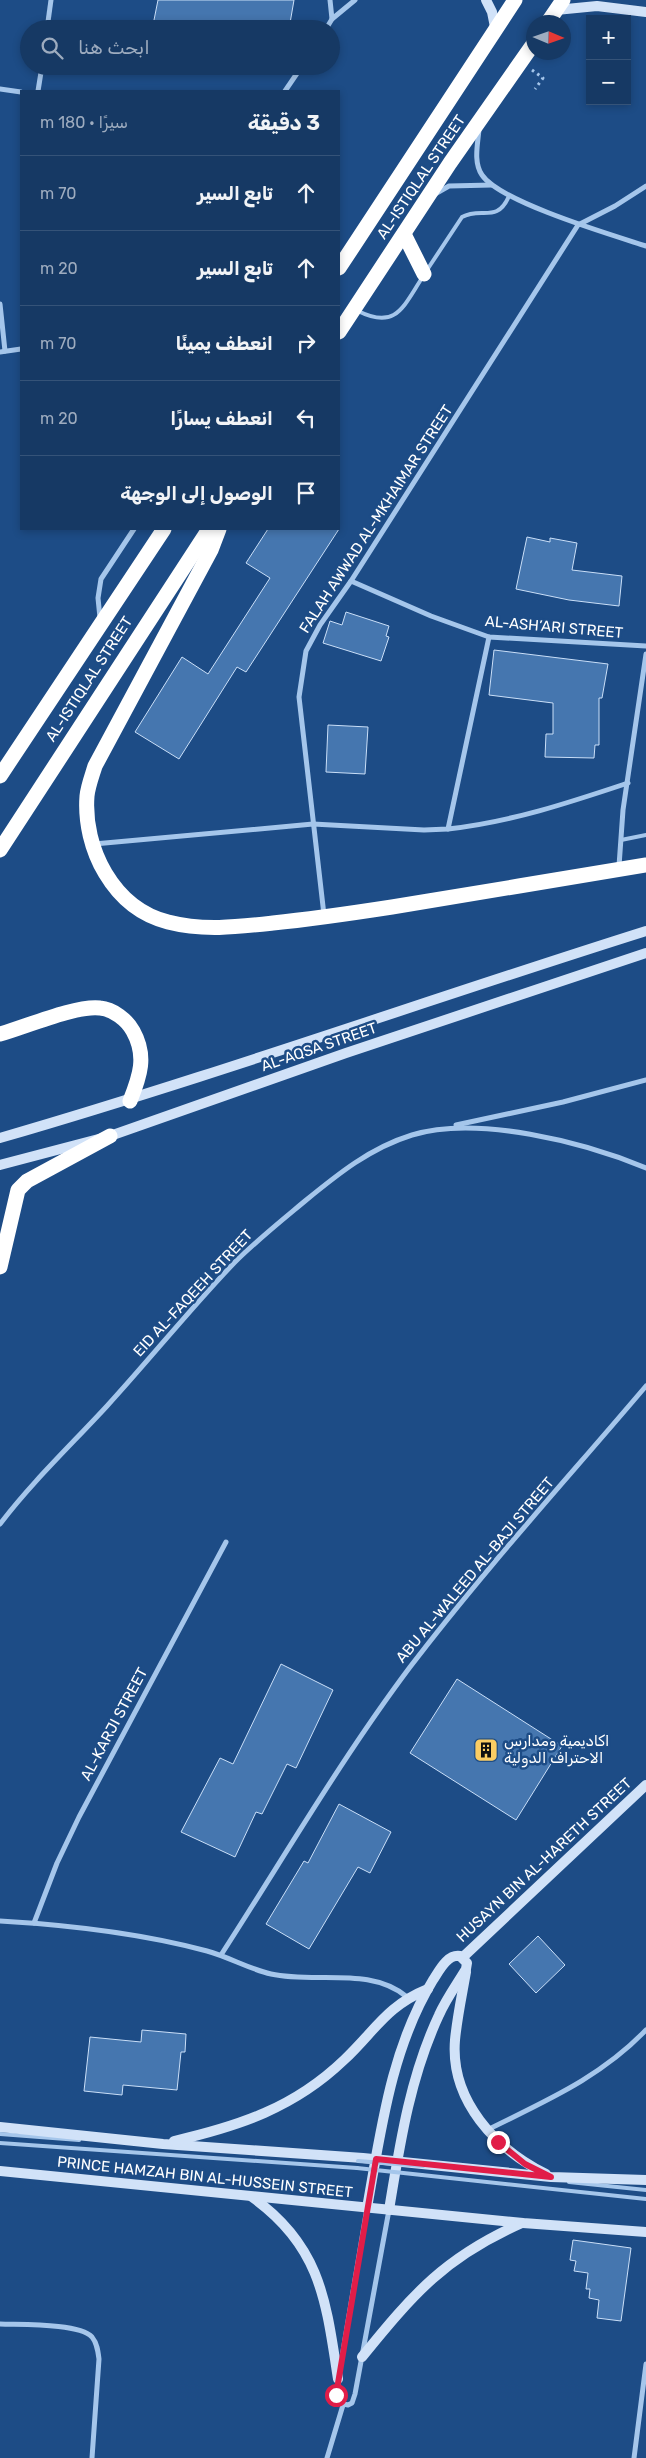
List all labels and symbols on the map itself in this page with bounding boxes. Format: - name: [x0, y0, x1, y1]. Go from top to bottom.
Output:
- north arrow: [526, 15, 571, 60]
- street label: AL-ISTIQLAL STREET: [373, 111, 469, 242]
- street label: FALAH AWWAD AL-MKHAIMAR STREET: [295, 401, 457, 636]
- street label: AL-ASH’ARI STREET: [484, 612, 624, 642]
- street label: AL-ISTIQLAL STREET: [42, 613, 136, 745]
- street label: AL-AQSA STREET: [259, 1019, 380, 1075]
- street label: EID AL-FAQEEH STREET: [130, 1226, 257, 1360]
- street label: ABU AL-WALEED AL-BAJI STREET: [392, 1473, 558, 1666]
- street label: AL-KARJI STREET: [77, 1664, 152, 1784]
- place label: اكاديمية ومدارس الاحتراف الدولية: [504, 1732, 609, 1768]
- building icon: اكاديمية ومدارس الاحتراف الدولية: [473, 1737, 499, 1763]
- street label: HUSAYN BIN AL-HARETH STREET: [453, 1774, 636, 1946]
- route end: [487, 2131, 510, 2154]
- street label: PRINCE HAMZAH BIN AL-HUSSEIN STREET: [56, 2153, 354, 2202]
- route start: [325, 2384, 348, 2407]

